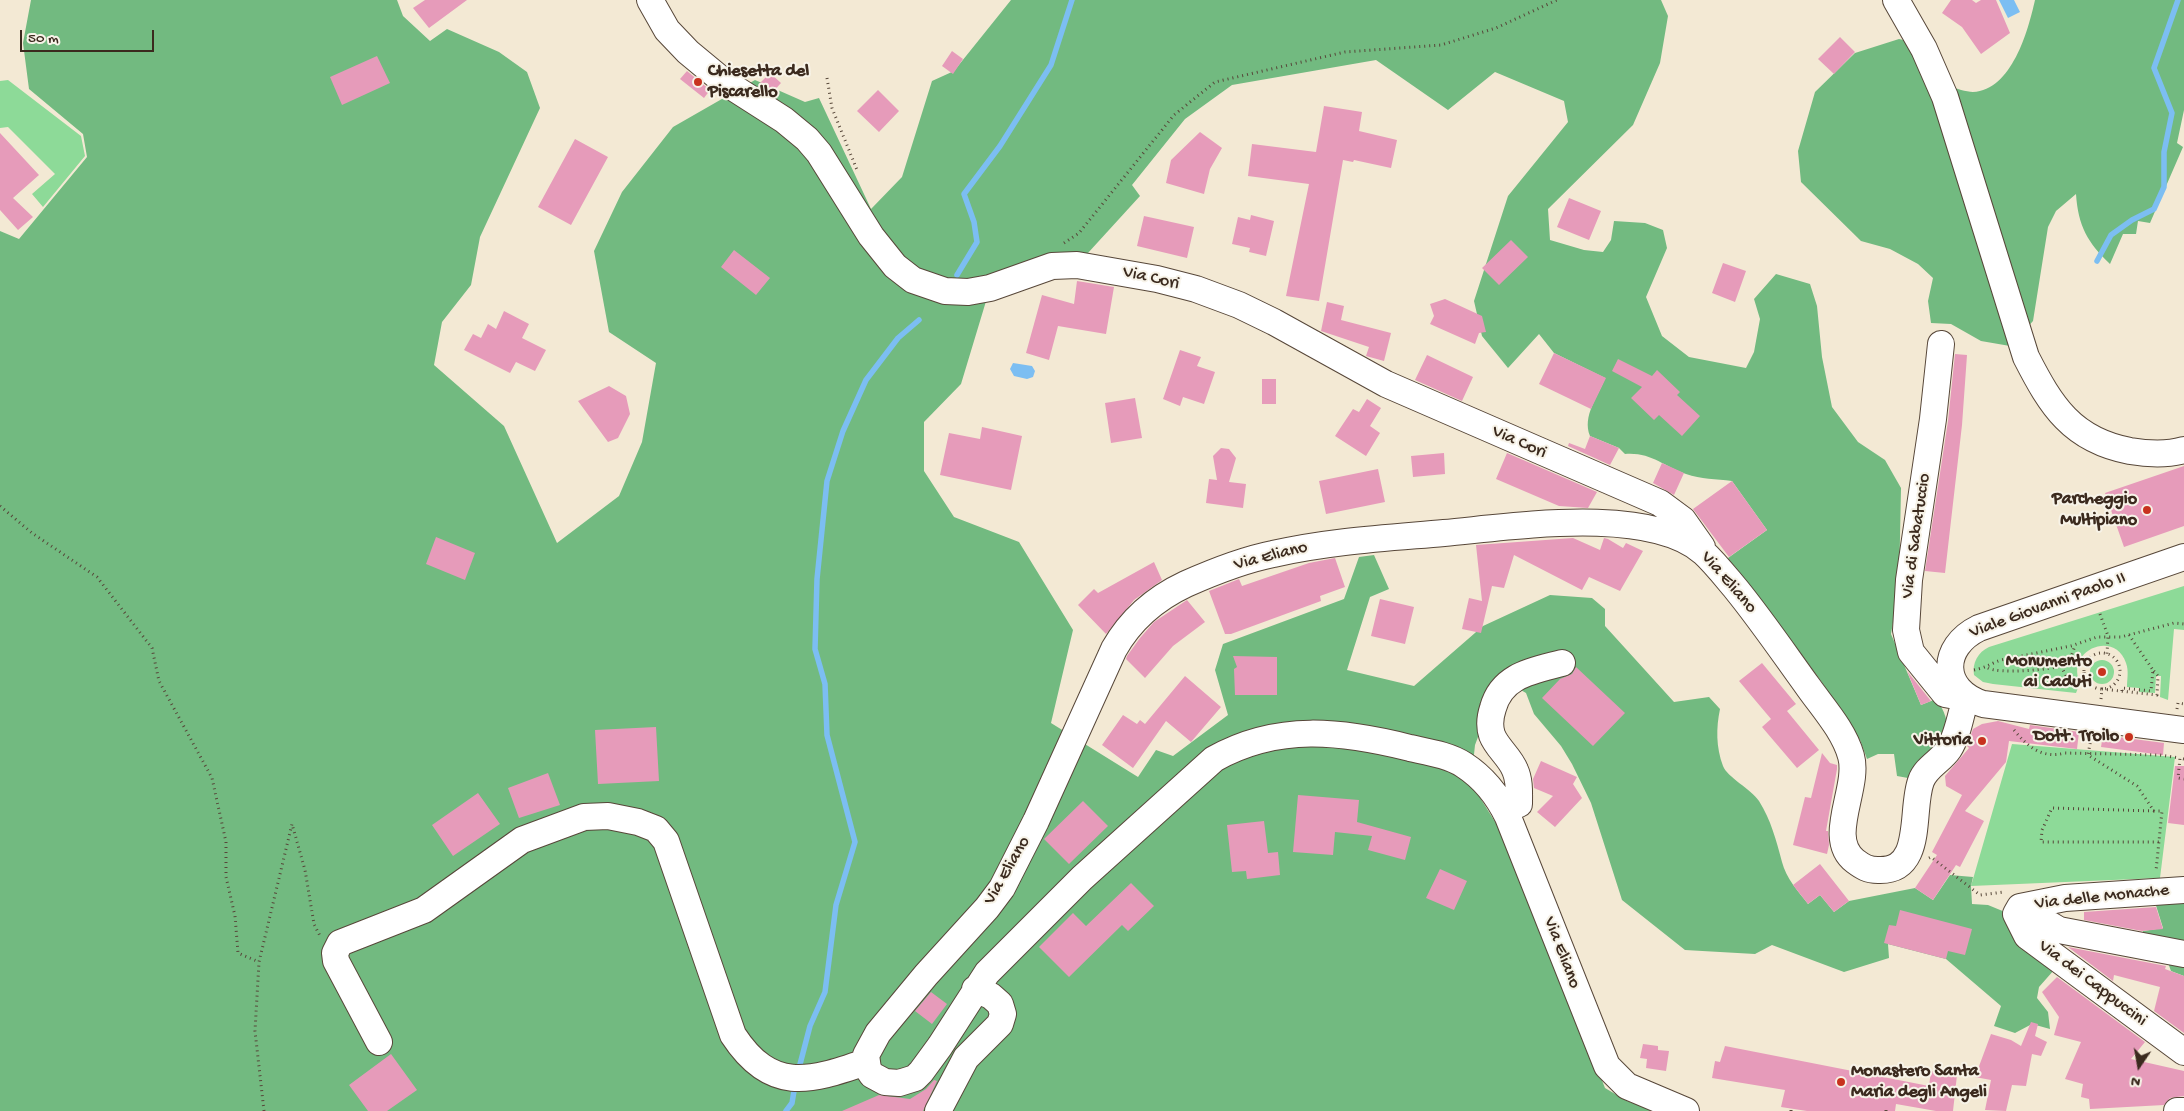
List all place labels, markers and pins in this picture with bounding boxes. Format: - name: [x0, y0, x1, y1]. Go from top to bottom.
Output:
- place label: Chiesetta del Piscarello: [708, 61, 809, 104]
- marker: Chiesetta del Piscarello: [692, 76, 704, 88]
- place label: Parcheggio Multipiano: [2052, 489, 2137, 532]
- marker: Parcheggio Multipiano: [2141, 504, 2153, 516]
- place label: Monumento ai Caduti: [2006, 651, 2092, 694]
- marker: Monumento ai Caduti: [2096, 666, 2108, 678]
- place label: Dott. Troilo: [2033, 726, 2119, 748]
- place label: Vittoria: [1914, 730, 1972, 752]
- marker: Dott. Troilo: [2123, 731, 2135, 743]
- marker: Vittoria: [1976, 735, 1988, 747]
- place label: Monastero Santa Maria degli Angeli: [1851, 1061, 1987, 1104]
- marker: Monastero Santa Maria degli Angeli: [1835, 1076, 1847, 1088]

